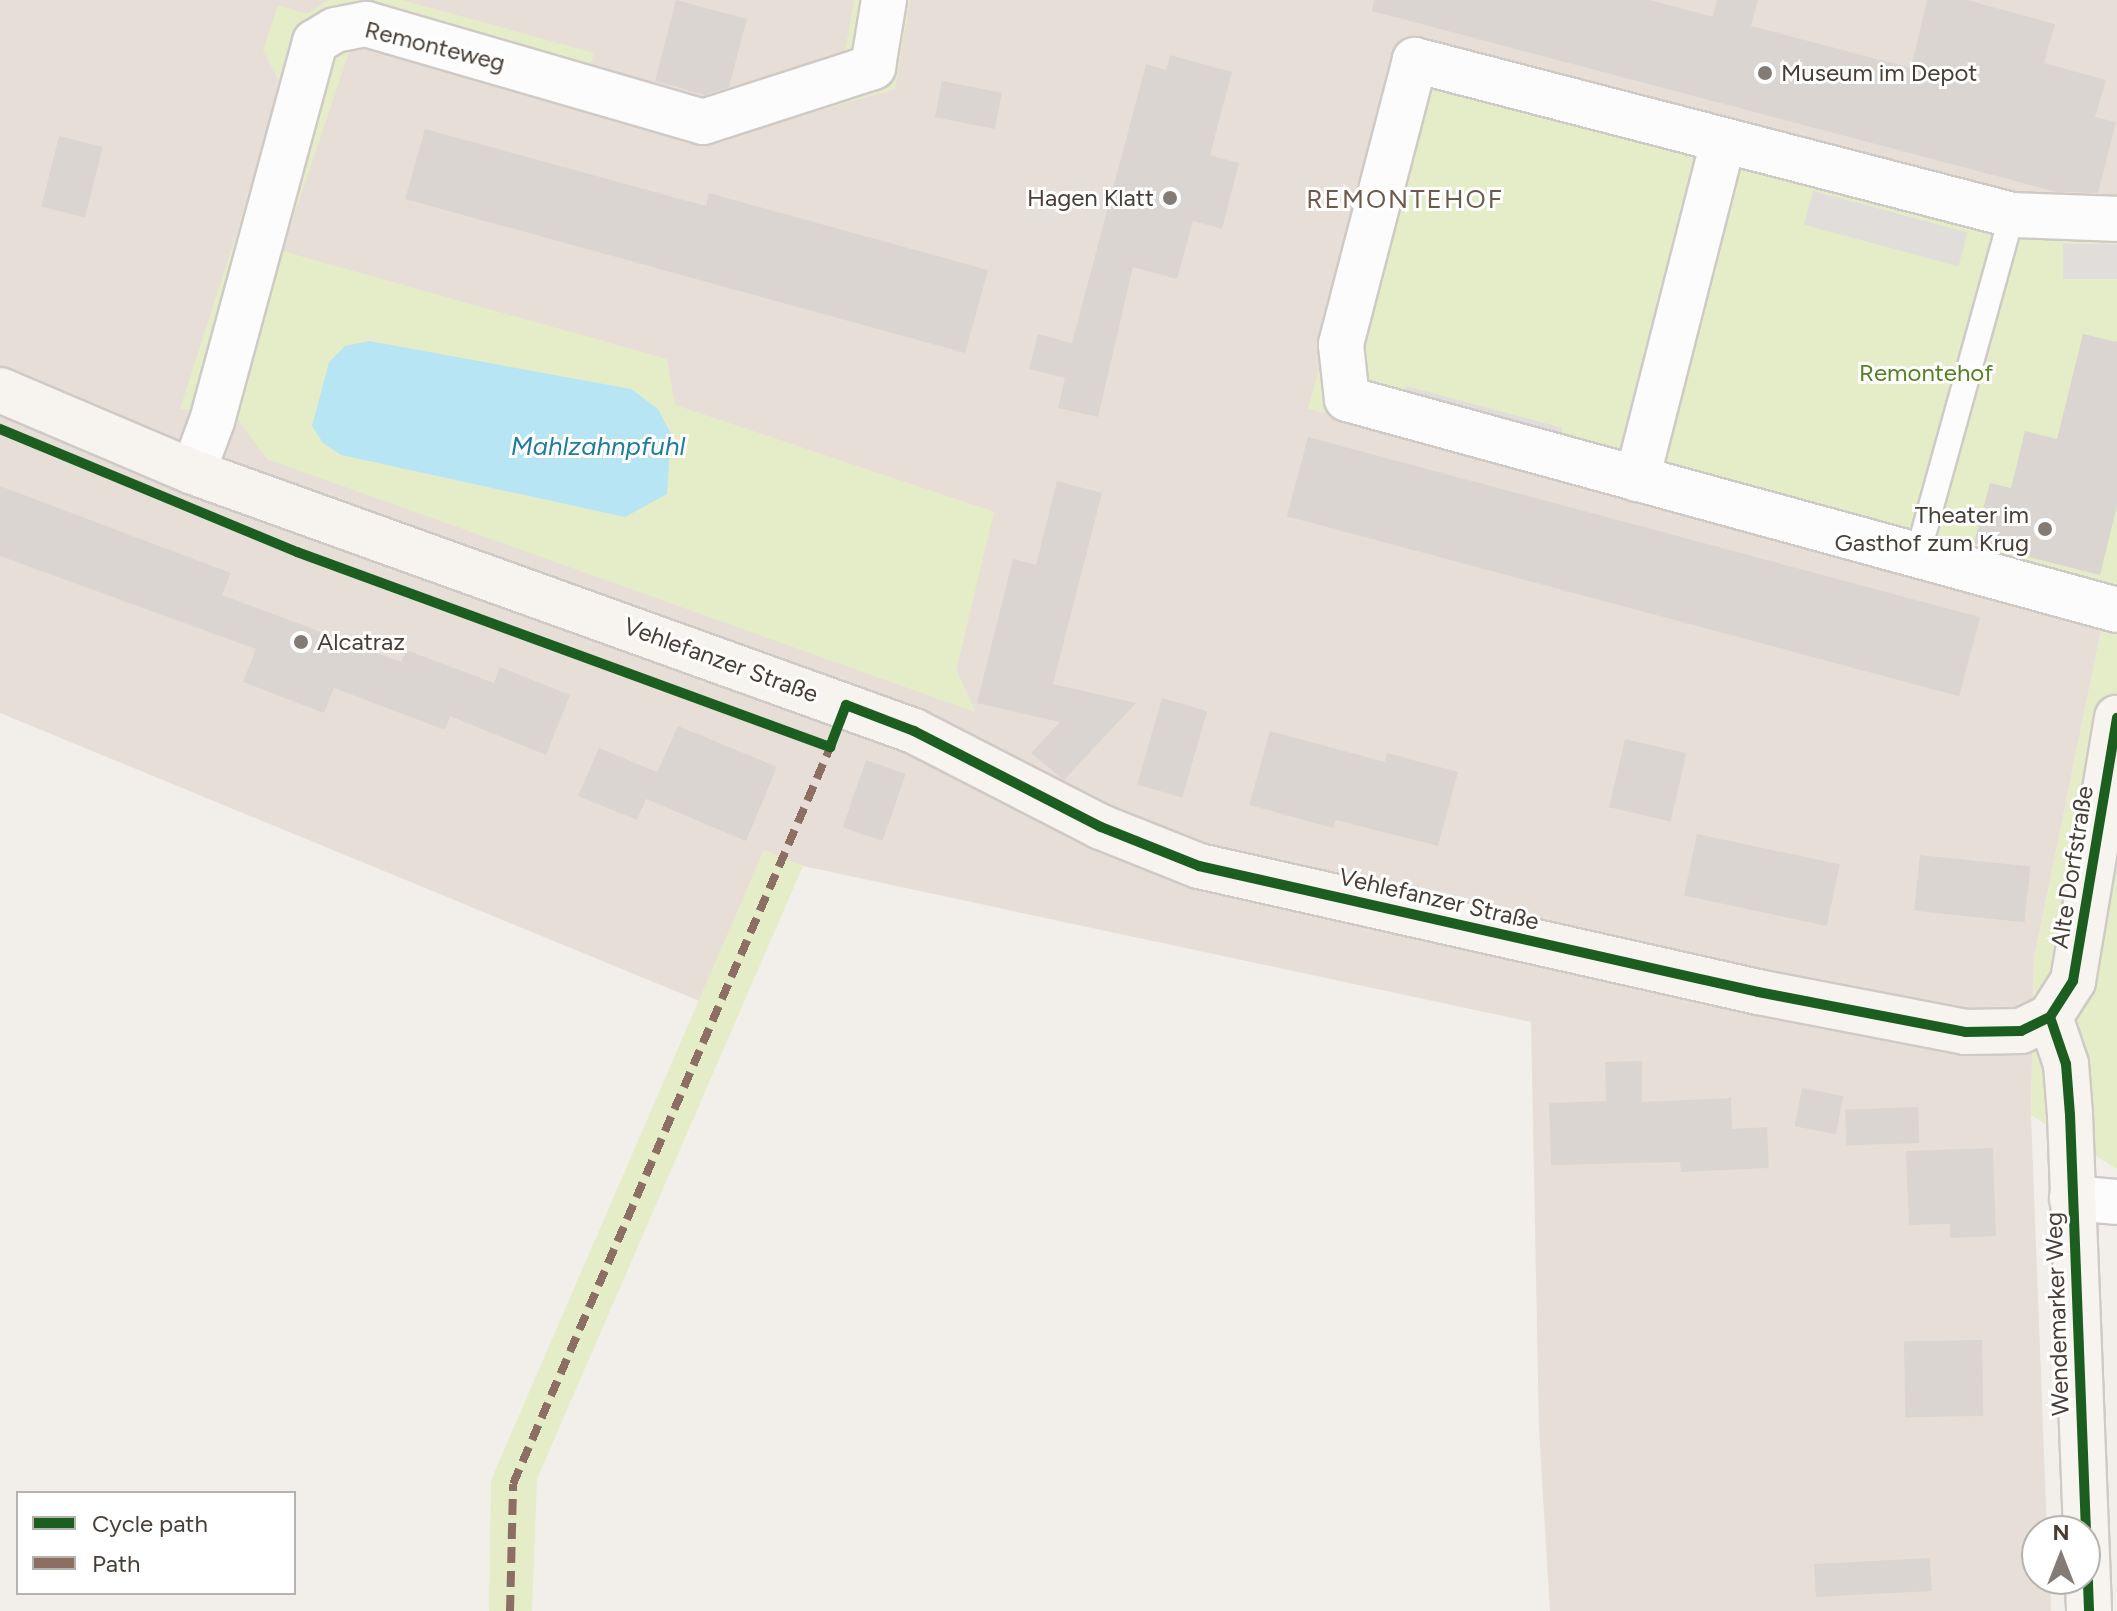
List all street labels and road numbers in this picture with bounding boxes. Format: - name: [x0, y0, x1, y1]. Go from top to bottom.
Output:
- street label: Remonteweg: [362, 15, 508, 77]
- street label: Vehlefanzer Straße: [620, 611, 822, 709]
- street label: Alte Dorfstraße: [2045, 784, 2099, 950]
- street label: Vehlefanzer Straße: [1336, 862, 1542, 936]
- street label: Wendemarker Weg: [2039, 1211, 2075, 1417]

